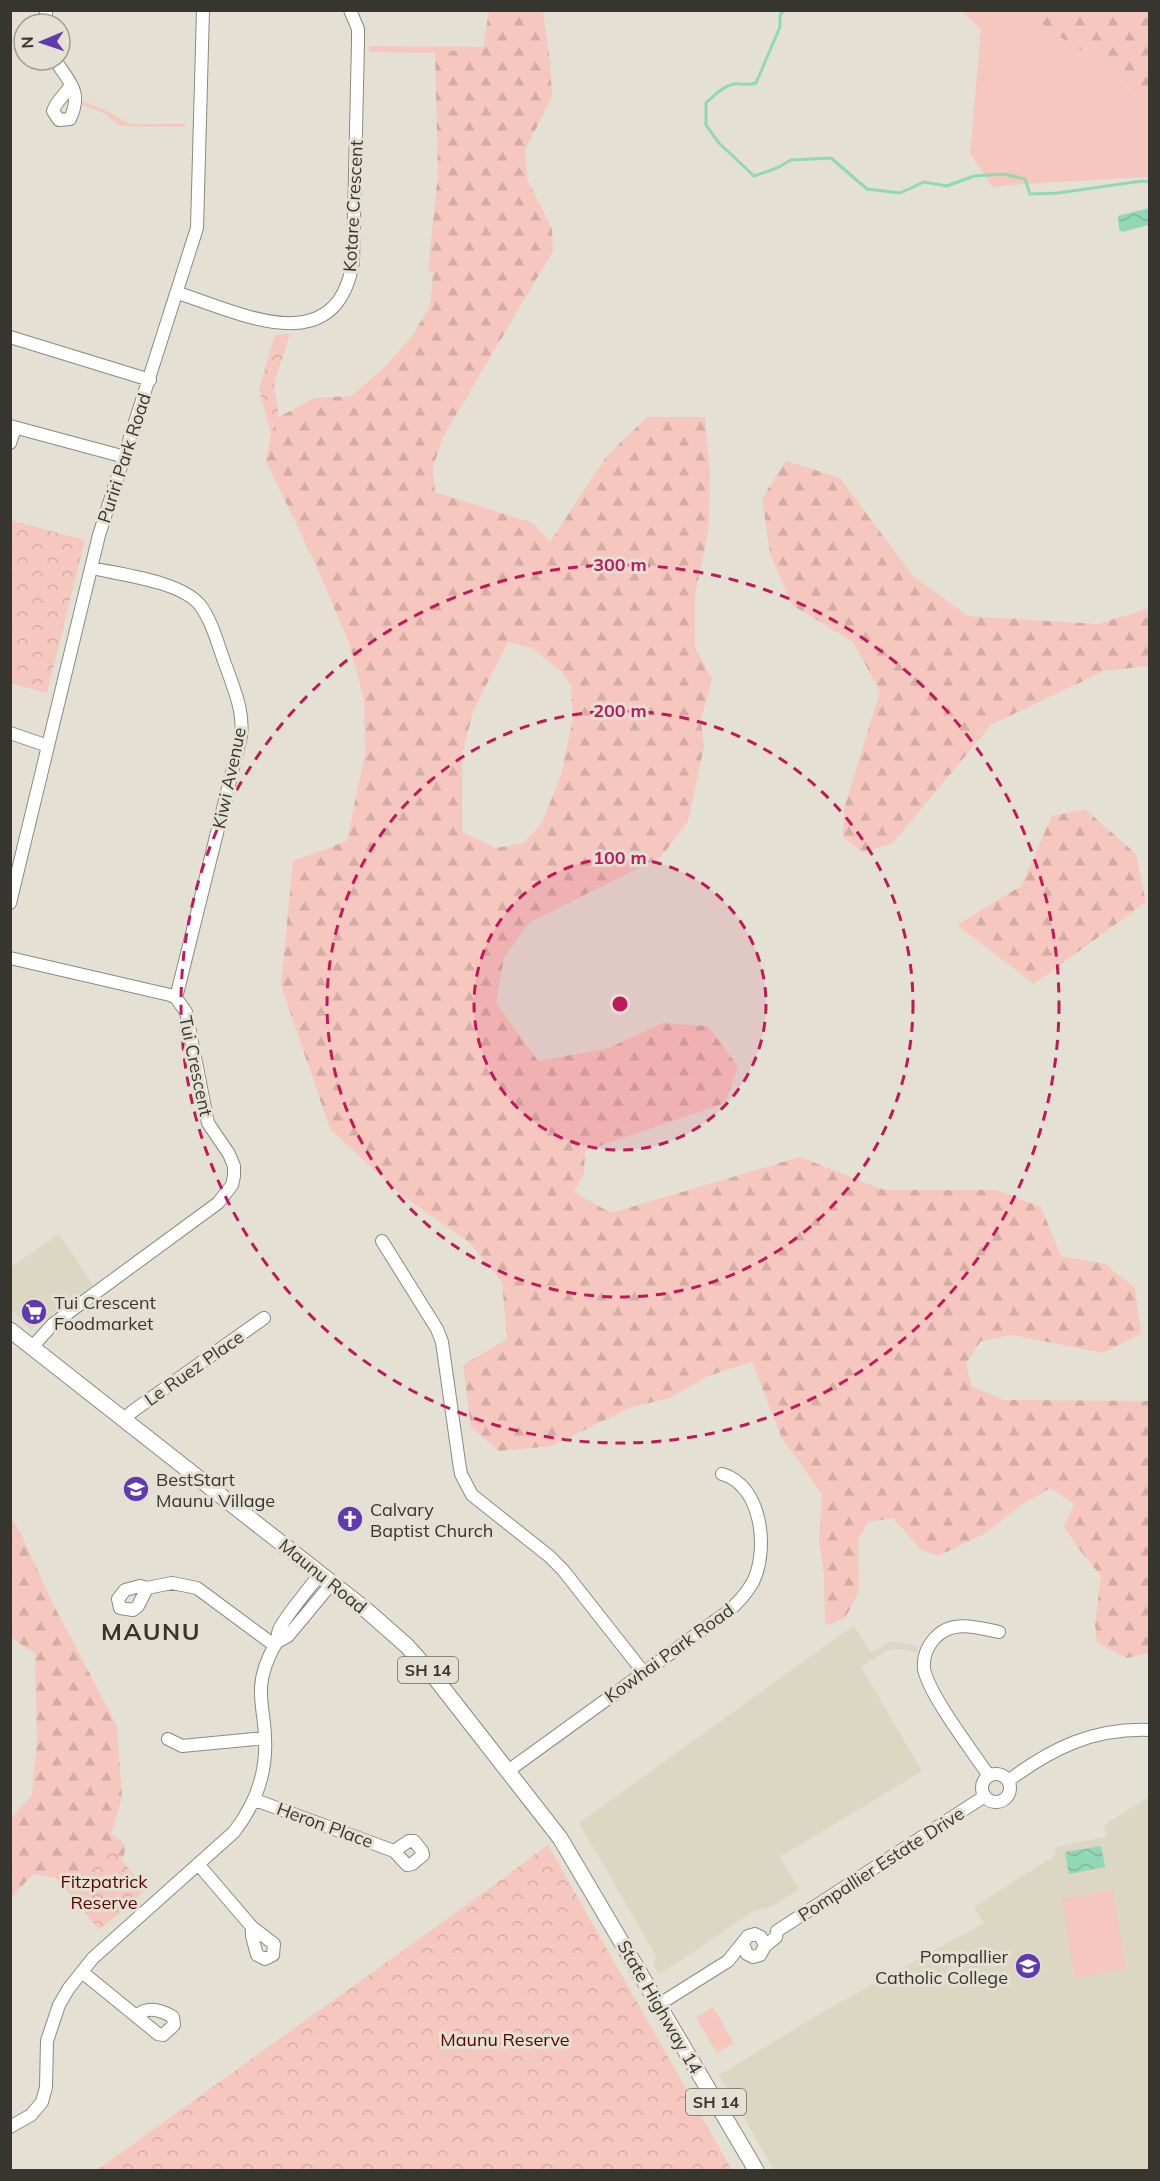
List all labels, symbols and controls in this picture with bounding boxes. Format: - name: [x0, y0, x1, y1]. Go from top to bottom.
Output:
- north arrow: [12, 12, 72, 72]
- text: N: [17, 36, 37, 49]
- street label: Kotare Crescent: [338, 139, 368, 273]
- street label: Puriri Park Road: [92, 390, 156, 526]
- text: 300 m: [593, 553, 647, 576]
- text: 200 m: [593, 699, 647, 722]
- street label: Kiwi Avenue: [207, 725, 251, 831]
- text: 100 m: [593, 846, 647, 869]
- centre of rings: [610, 994, 630, 1014]
- street label: Tui Crescent: [174, 1014, 218, 1118]
- place label: Tui Crescent Foodmarket: [54, 1291, 156, 1335]
- supermarket icon: Tui Crescent Foodmarket: [19, 1297, 49, 1327]
- street label: Le Ruez Place: [140, 1325, 248, 1411]
- place label: BestStart Maunu Village: [156, 1468, 275, 1512]
- school or university icon: BestStart Maunu Village: [121, 1474, 151, 1504]
- place label: Calvary Baptist Church: [370, 1498, 493, 1542]
- church icon: Calvary Baptist Church: [335, 1504, 365, 1534]
- street label: Maunu Road: [274, 1534, 372, 1618]
- street label: Kowhai Park Road: [600, 1598, 738, 1708]
- district label: MAUNU: [101, 1616, 201, 1646]
- road number: SH 14: [398, 1657, 458, 1683]
- street label: Heron Place: [274, 1797, 376, 1853]
- street label: Pompallier Estate Drive: [794, 1802, 968, 1926]
- park label: Fitzpatrick Reserve: [61, 1870, 148, 1914]
- street label: State Highway 14: [612, 1936, 708, 2078]
- place label: Pompallier Catholic College: [875, 1945, 1008, 1989]
- school or university icon: Pompallier Catholic College: [1013, 1951, 1043, 1981]
- park label: Maunu Reserve: [440, 2028, 570, 2051]
- road number: SH 14: [686, 2089, 746, 2115]

